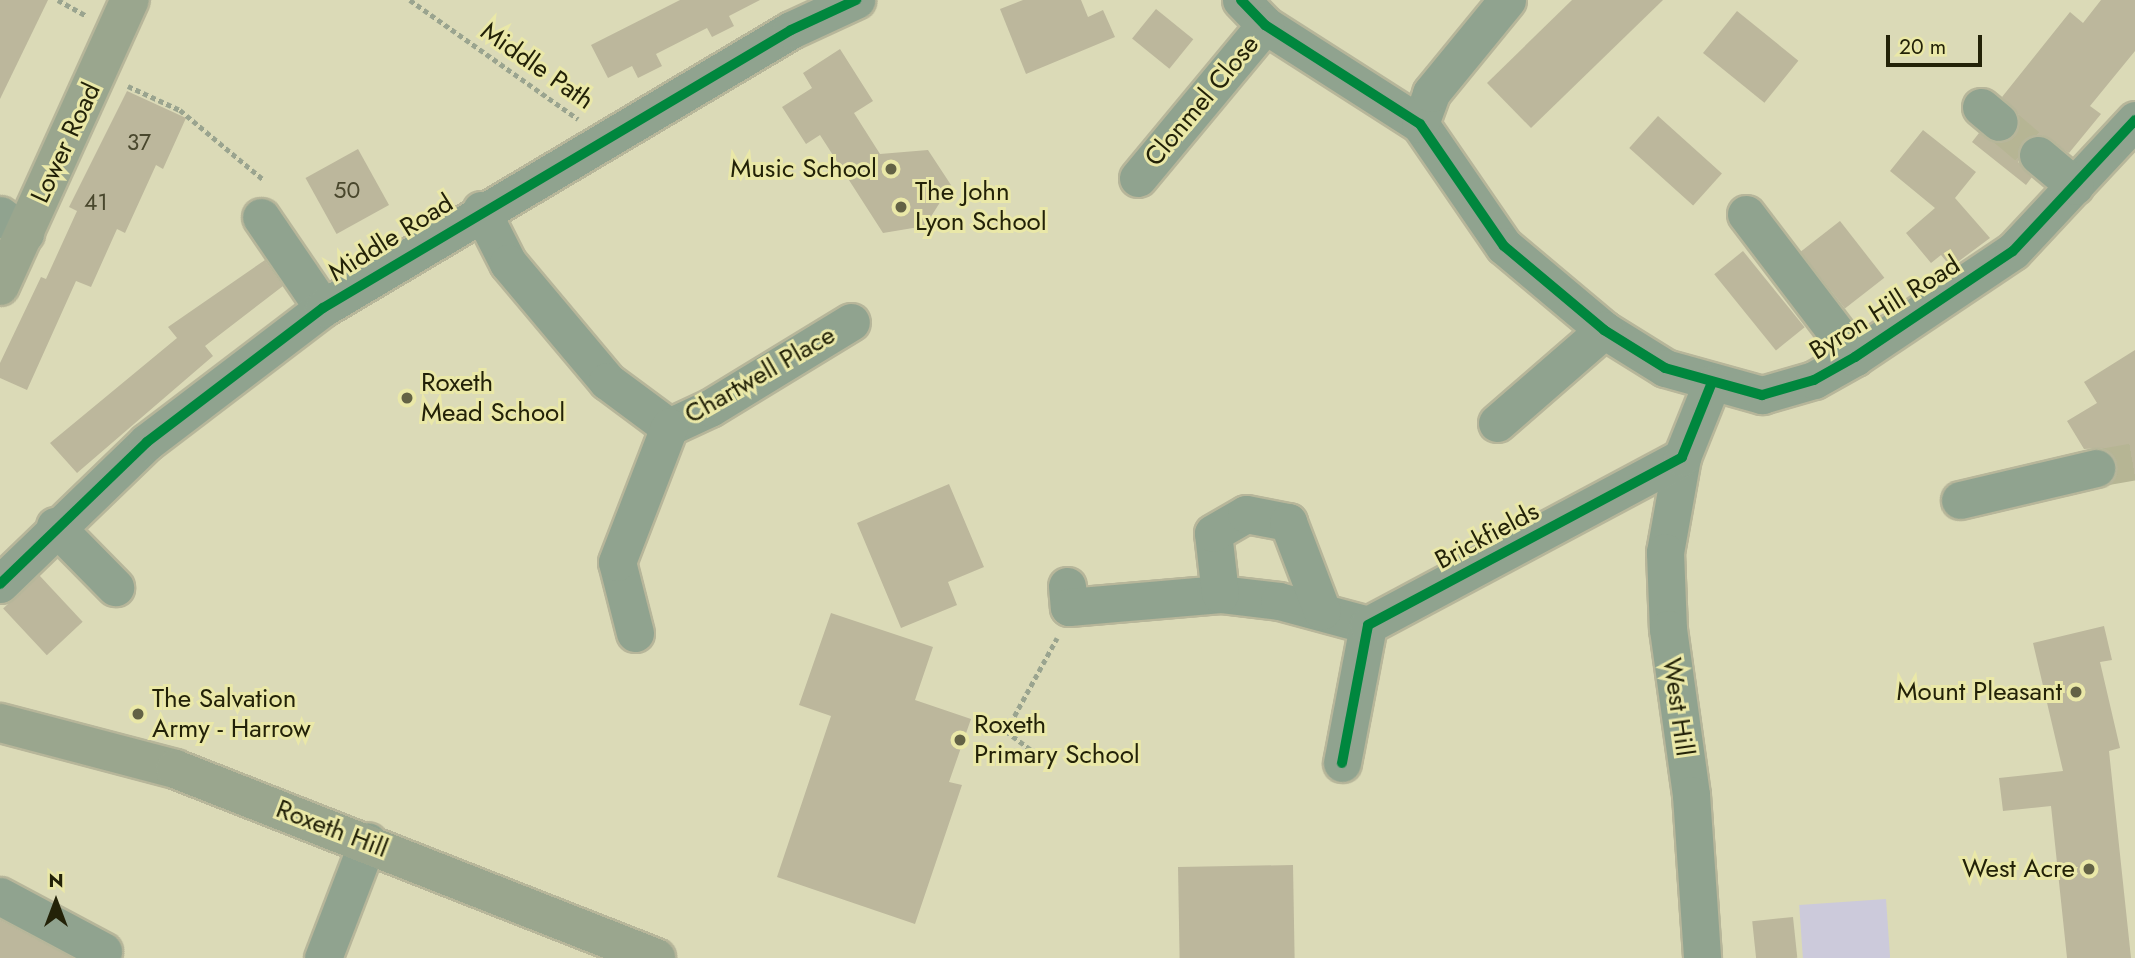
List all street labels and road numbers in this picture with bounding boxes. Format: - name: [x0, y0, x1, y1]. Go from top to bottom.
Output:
- street label: Middle Path: [475, 16, 599, 116]
- street label: Clonmel Close: [1138, 29, 1266, 173]
- street label: Lower Road: [25, 78, 107, 208]
- street label: Middle Road: [323, 187, 459, 289]
- street label: Byron Hill Road: [1804, 249, 1966, 367]
- street label: Chartwell Place: [679, 319, 841, 431]
- street label: Brickfields: [1430, 496, 1544, 576]
- street label: West Hill: [1656, 656, 1700, 758]
- street label: Roxeth Hill: [272, 793, 392, 865]

